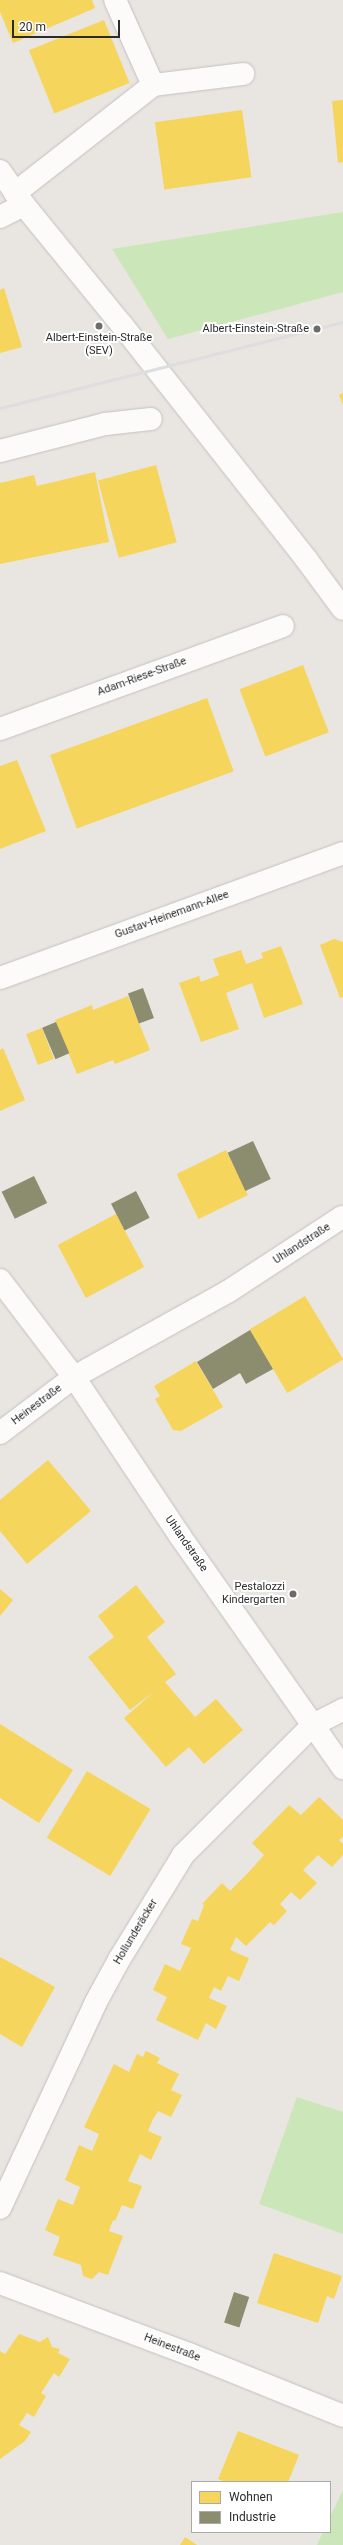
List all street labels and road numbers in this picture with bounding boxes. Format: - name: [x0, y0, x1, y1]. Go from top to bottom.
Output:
- street label: Adam-Riese-Straße: [96, 655, 188, 699]
- street label: Gustav-Heinemann-Allee: [113, 888, 231, 942]
- street label: Uhlandstraße: [271, 1221, 333, 1267]
- street label: Heinestraße: [9, 1382, 65, 1428]
- street label: Uhlandstraße: [162, 1513, 210, 1575]
- street label: Hollunderäcker: [111, 1897, 161, 1967]
- street label: Heinestraße: [142, 2331, 202, 2365]

